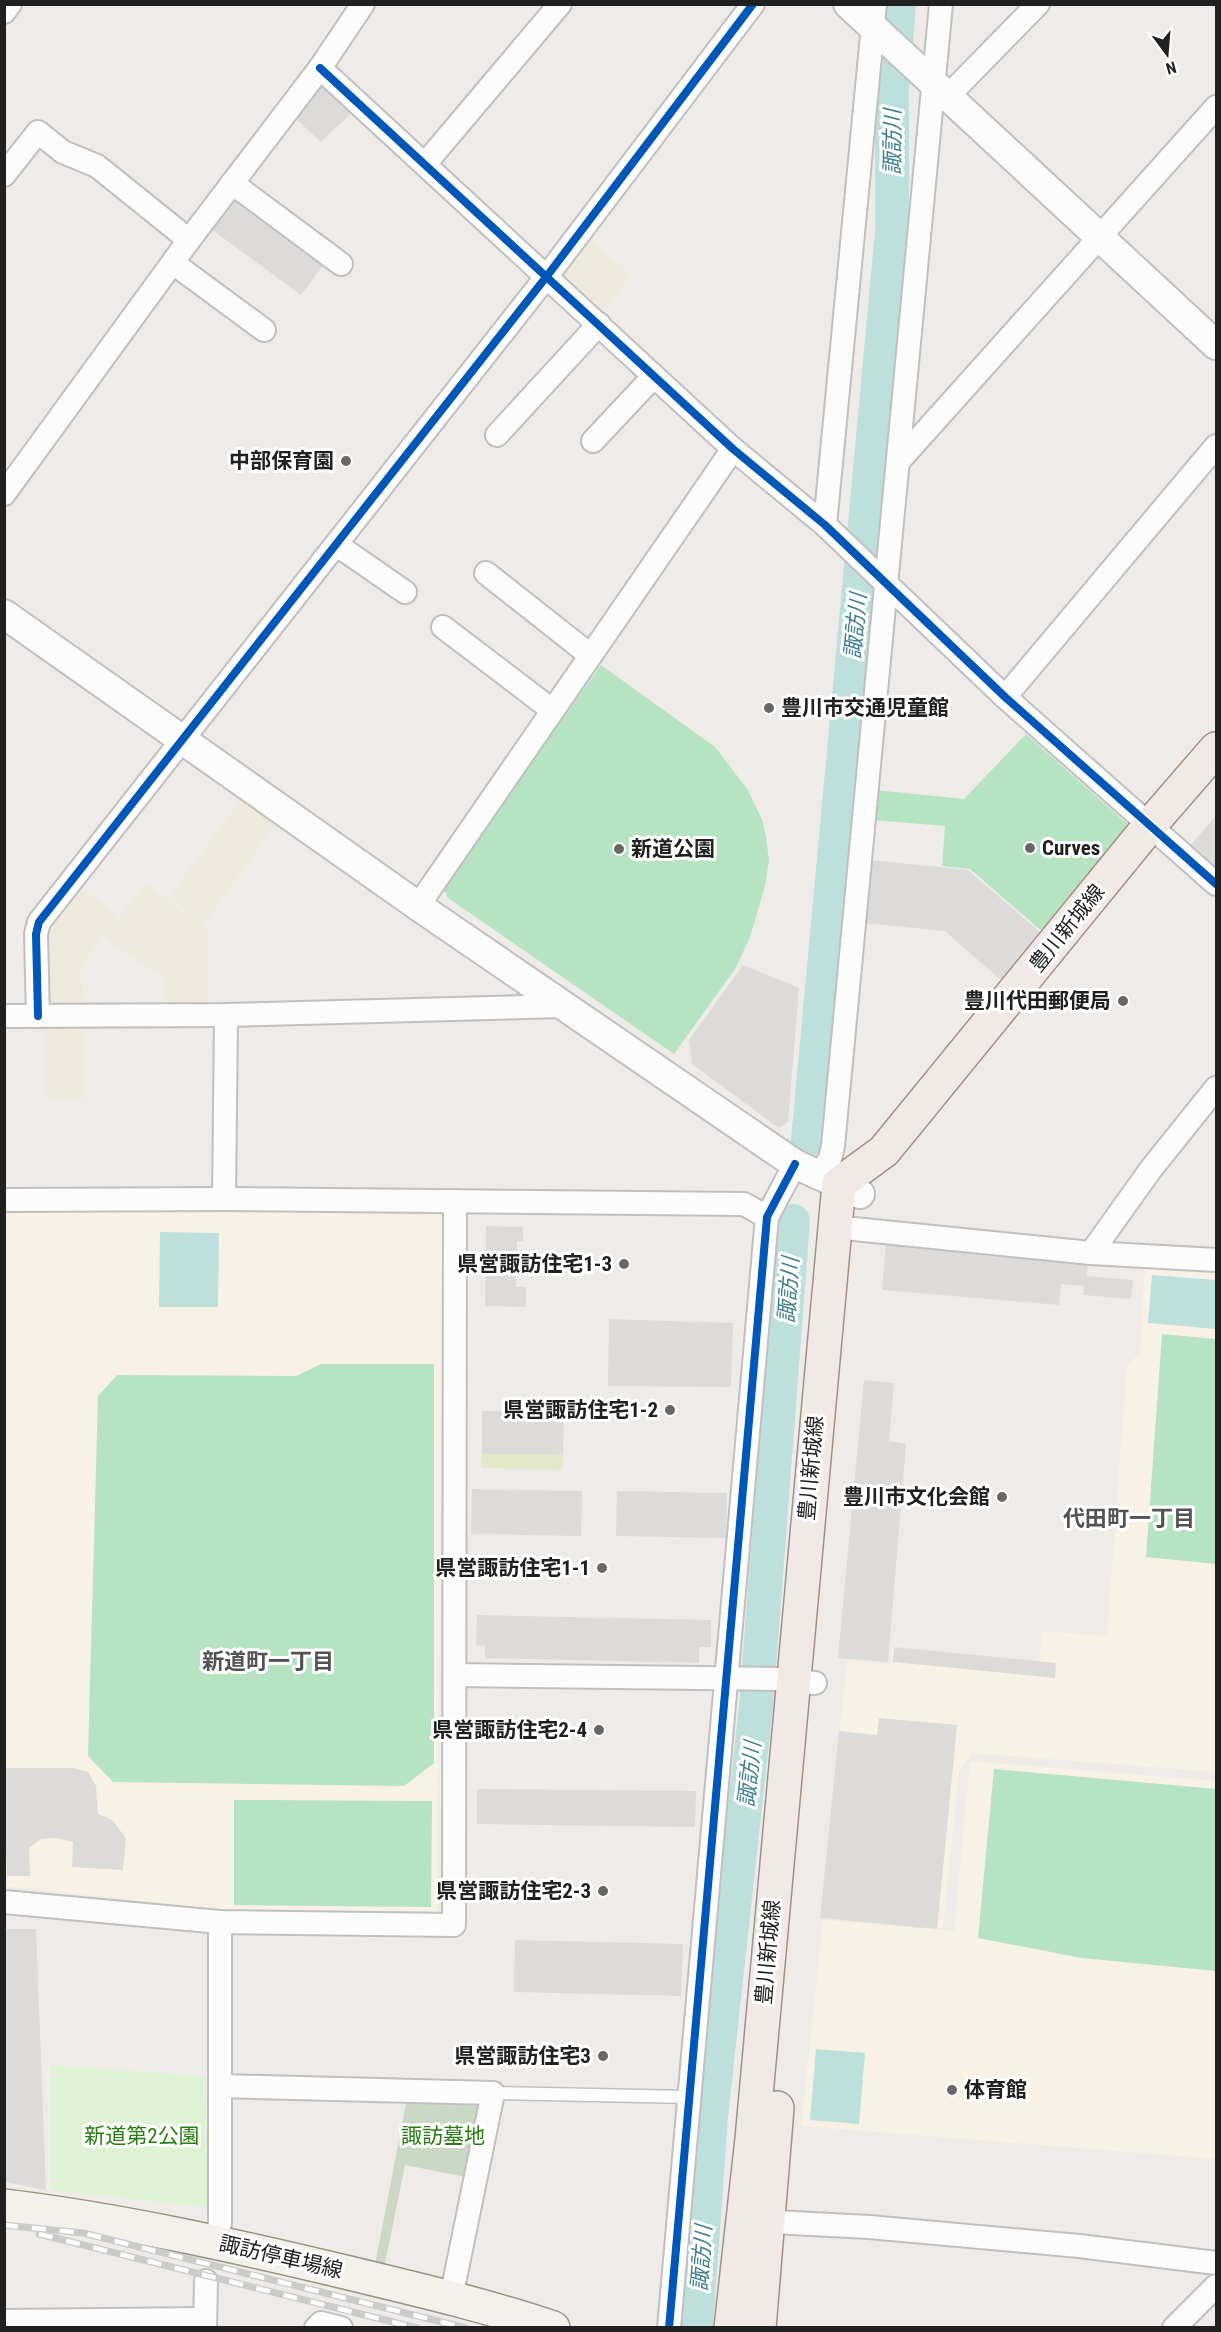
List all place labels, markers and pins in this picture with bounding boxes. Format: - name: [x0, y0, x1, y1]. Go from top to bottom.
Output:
- place label: 中部保育園: [229, 449, 334, 473]
- marker: 中部保育園: [339, 454, 353, 468]
- place label: 豊川市交通児童館: [781, 696, 949, 720]
- marker: 豊川市交通児童館: [762, 701, 776, 715]
- place label: Curves: [1042, 836, 1100, 860]
- place label: 新道公園: [631, 837, 715, 861]
- marker: Curves: [1023, 841, 1037, 855]
- marker: 新道公園: [612, 842, 626, 856]
- place label: 豊川代田郵便局: [964, 989, 1111, 1013]
- marker: 豊川代田郵便局: [1116, 994, 1130, 1008]
- place label: 県営諏訪住宅1-3: [457, 1252, 612, 1276]
- marker: 県営諏訪住宅1-3: [617, 1257, 631, 1271]
- place label: 県営諏訪住宅1-2: [503, 1398, 658, 1422]
- marker: 県営諏訪住宅1-2: [663, 1403, 677, 1417]
- place label: 豊川市文化会館: [843, 1485, 990, 1509]
- marker: 豊川市文化会館: [995, 1490, 1009, 1504]
- place label: 県営諏訪住宅1-1: [435, 1556, 590, 1580]
- marker: 県営諏訪住宅1-1: [595, 1561, 609, 1575]
- place label: 県営諏訪住宅2-4: [432, 1718, 587, 1742]
- marker: 県営諏訪住宅2-4: [592, 1723, 606, 1737]
- place label: 県営諏訪住宅2-3: [436, 1879, 591, 1903]
- marker: 県営諏訪住宅2-3: [596, 1884, 610, 1898]
- place label: 県営諏訪住宅3: [454, 2044, 591, 2068]
- marker: 県営諏訪住宅3: [596, 2049, 610, 2063]
- place label: 体育館: [964, 2078, 1027, 2102]
- marker: 体育館: [945, 2083, 959, 2097]

